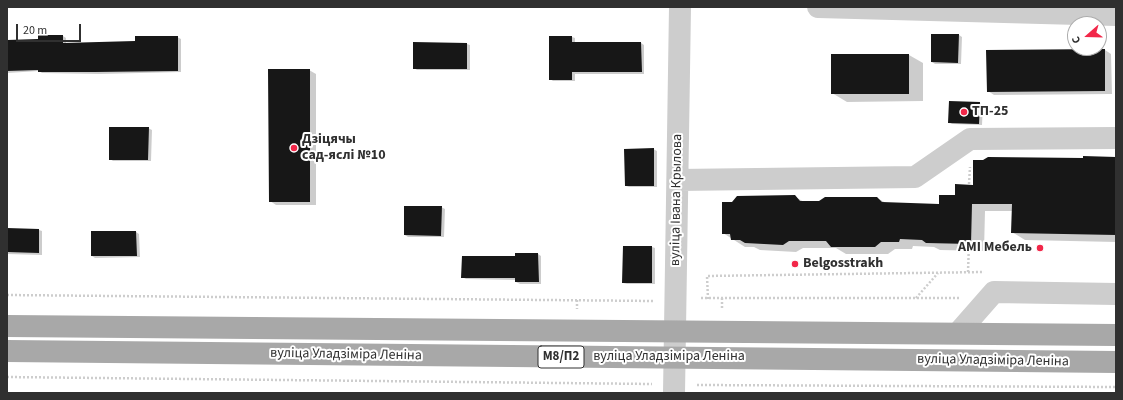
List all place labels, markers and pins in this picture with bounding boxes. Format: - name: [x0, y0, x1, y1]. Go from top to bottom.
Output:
- place label: ТП-25: [972, 104, 1008, 120]
- marker: ТП-25: [959, 107, 969, 117]
- place label: Дзіцячы сад-яслі №10: [302, 132, 386, 164]
- marker: Дзіцячы сад-яслі №10: [289, 143, 299, 153]
- place label: AMI Мебель: [958, 240, 1032, 256]
- marker: AMI Мебель: [1035, 243, 1045, 253]
- place label: Belgosstrakh: [803, 256, 883, 272]
- marker: Belgosstrakh: [790, 259, 800, 269]

